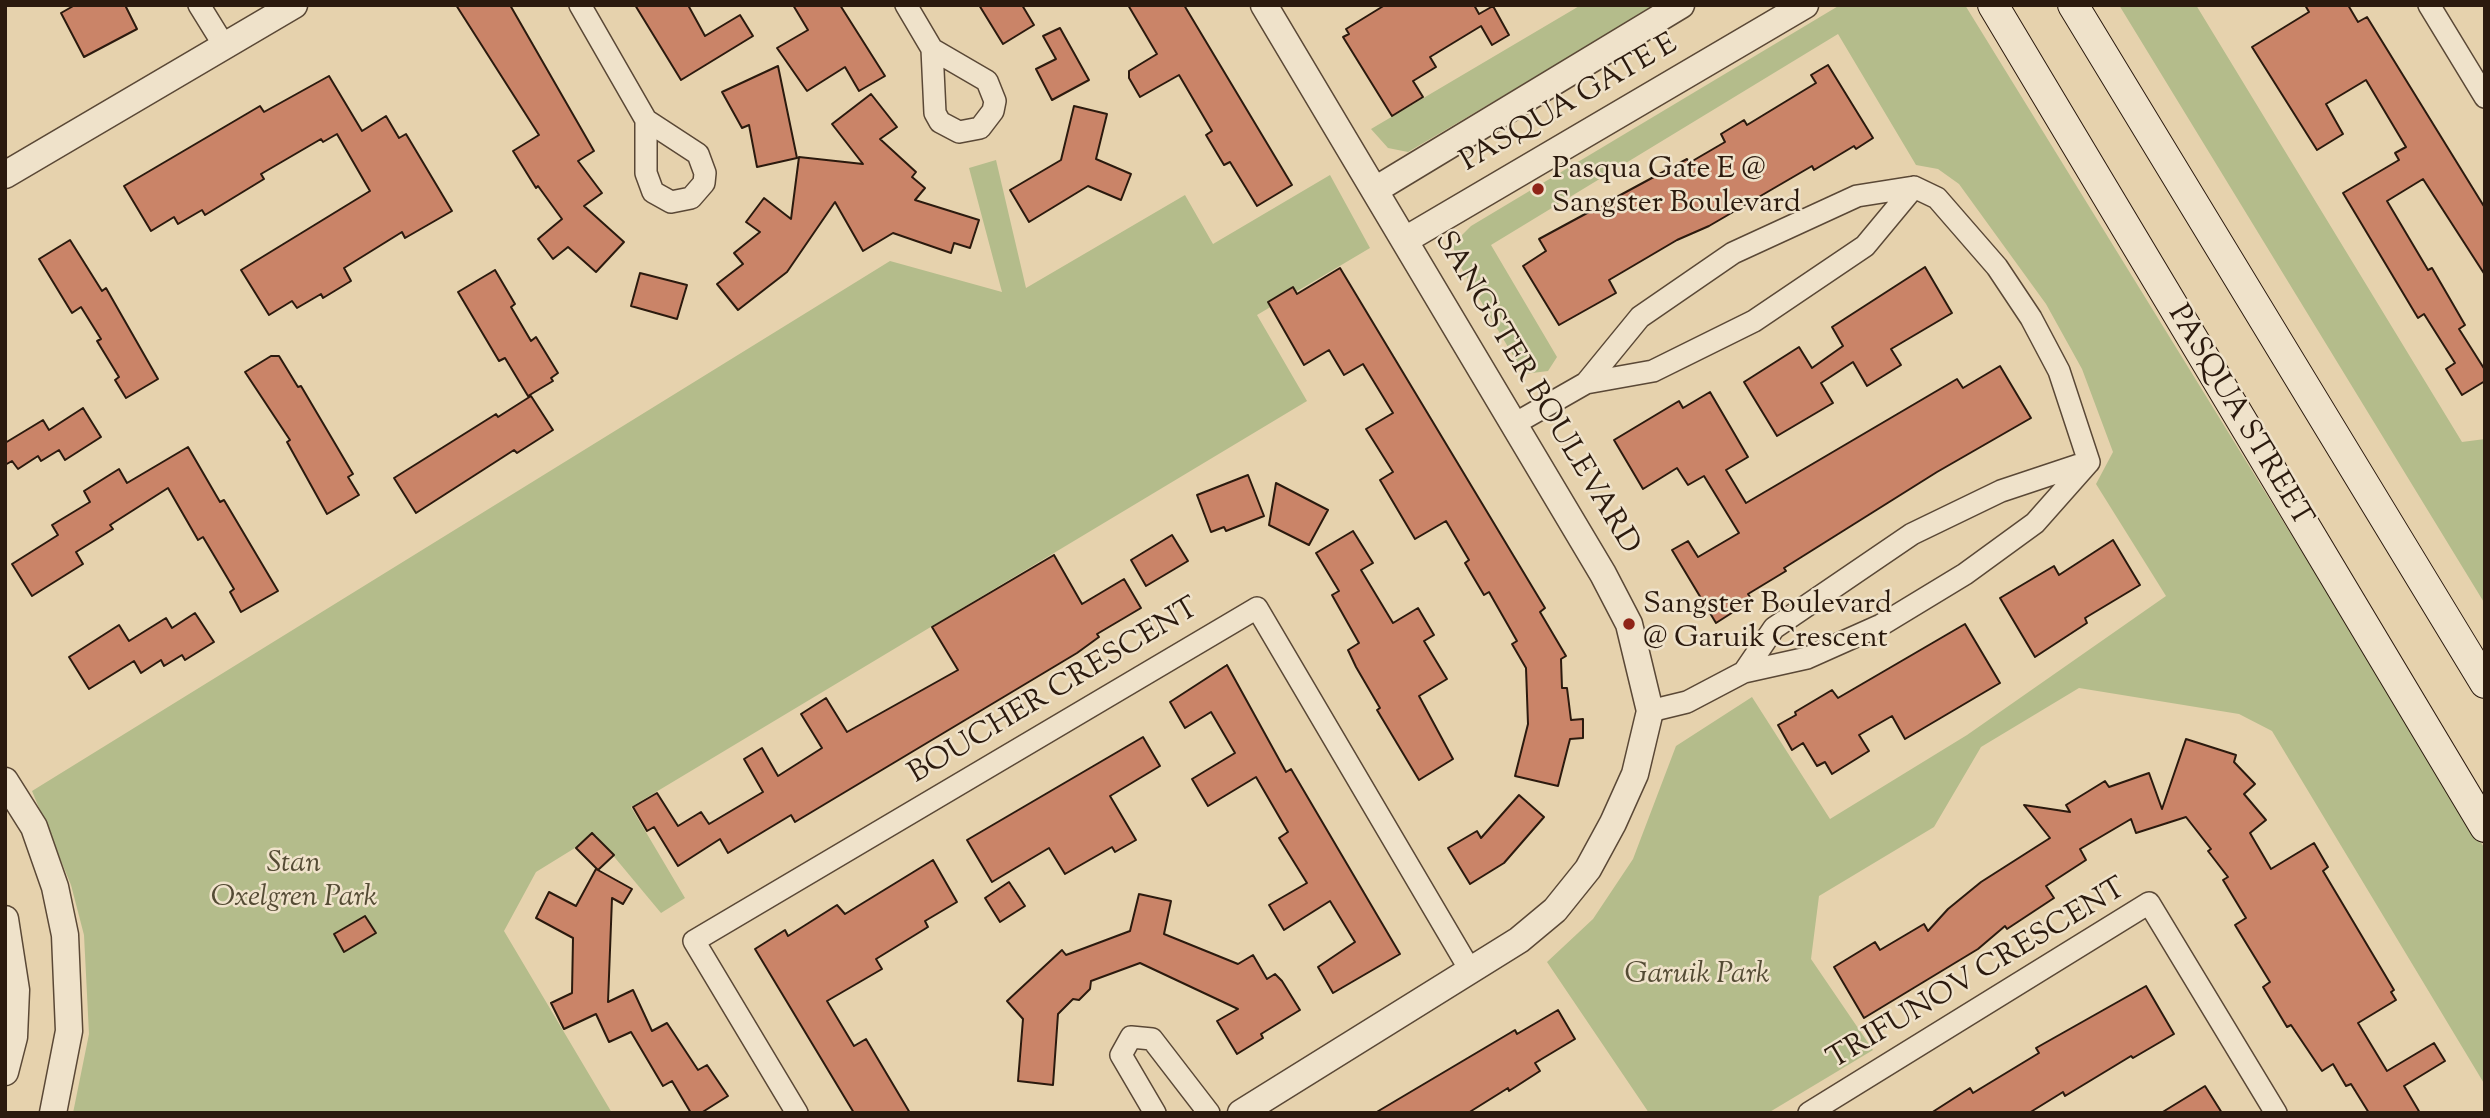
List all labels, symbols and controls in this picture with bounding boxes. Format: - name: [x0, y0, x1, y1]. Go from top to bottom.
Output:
- street label: PASQUA GATE E: [1455, 28, 1685, 182]
- place label: Pasqua Gate E @ Sangster Boulevard: [1552, 154, 1801, 224]
- marker: Pasqua Gate E @ Sangster Boulevard: [1530, 181, 1546, 197]
- street label: SANGSTER BOULEVARD: [1424, 226, 1646, 562]
- street label: PASQUA STREET: [2158, 300, 2318, 534]
- place label: Sangster Boulevard @ Garuik Crescent: [1643, 589, 1892, 660]
- street label: BOUCHER CRESCENT: [903, 592, 1207, 794]
- marker: Sangster Boulevard @ Garuik Crescent: [1621, 616, 1637, 632]
- park label: Stan Oxelgren Park: [211, 848, 377, 918]
- street label: TRIFUNOV CRESCENT: [1822, 872, 2134, 1080]
- park label: Garuik Park: [1624, 959, 1770, 995]

